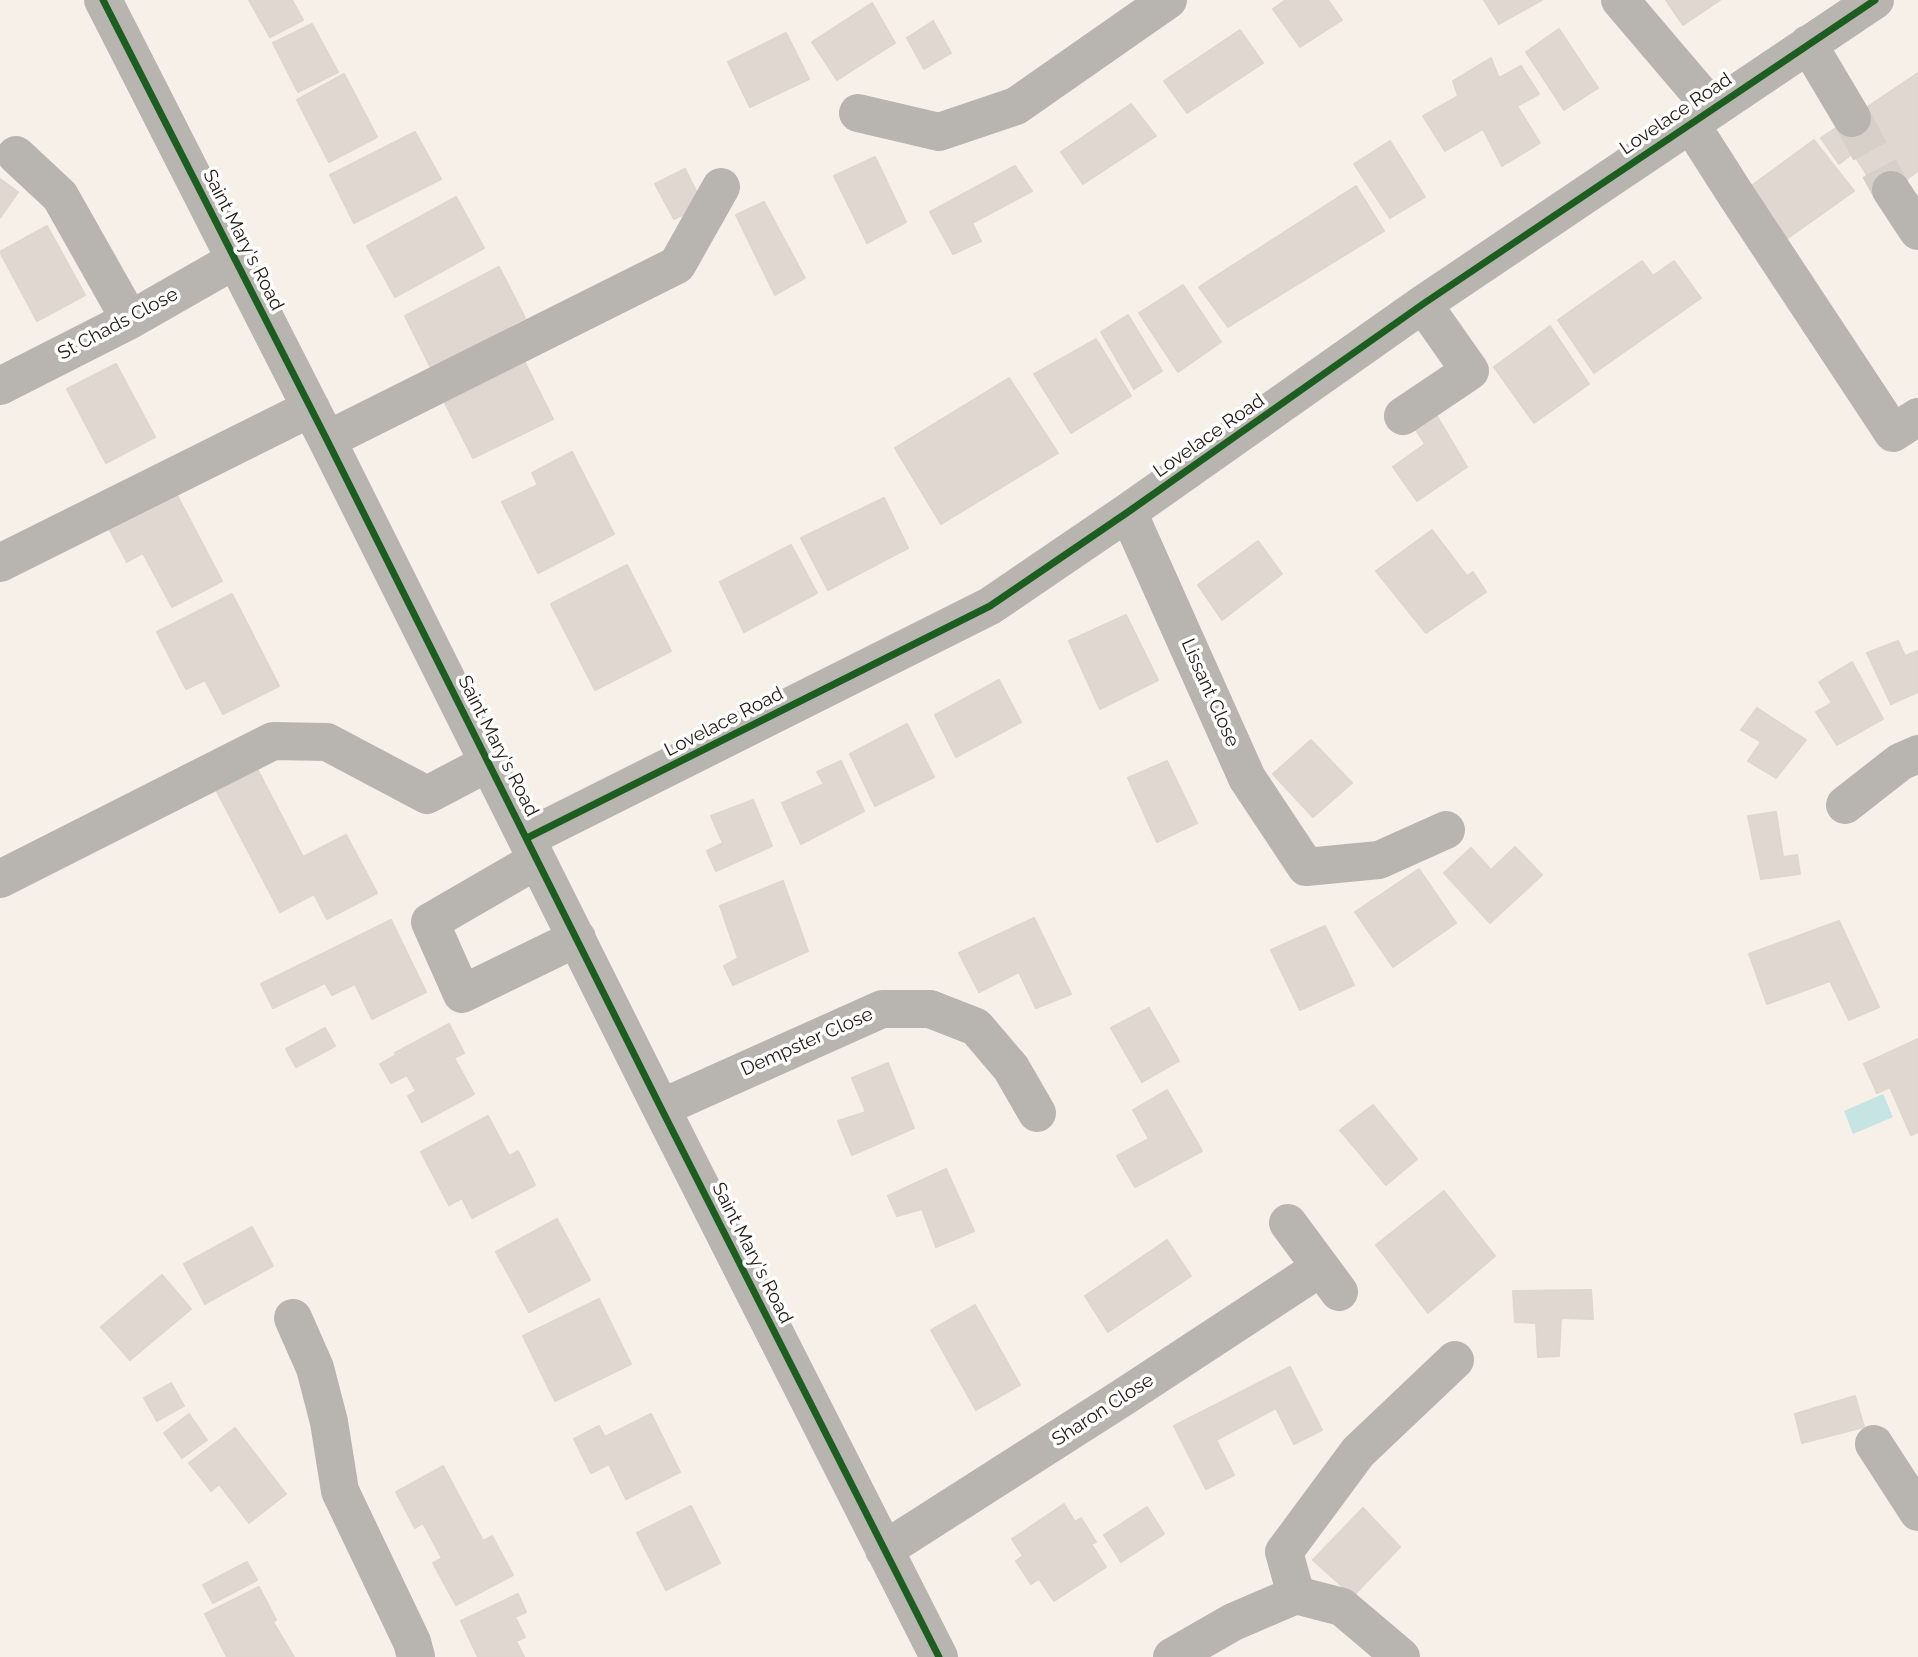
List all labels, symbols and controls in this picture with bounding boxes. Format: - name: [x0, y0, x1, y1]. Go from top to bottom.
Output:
- street label: Lovelace Road: [1616, 68, 1736, 160]
- street label: Saint Mary's Road: [198, 166, 288, 314]
- street label: St Chads Close: [54, 283, 182, 365]
- street label: Lovelace Road: [1149, 389, 1269, 483]
- street label: Lissant Close: [1176, 635, 1244, 751]
- street label: Saint Mary's Road: [453, 672, 543, 820]
- street label: Lovelace Road: [661, 682, 787, 762]
- street label: Dempster Close: [738, 1003, 876, 1081]
- street label: Saint Mary's Road: [707, 1179, 797, 1327]
- street label: Sharon Close: [1048, 1369, 1158, 1451]

